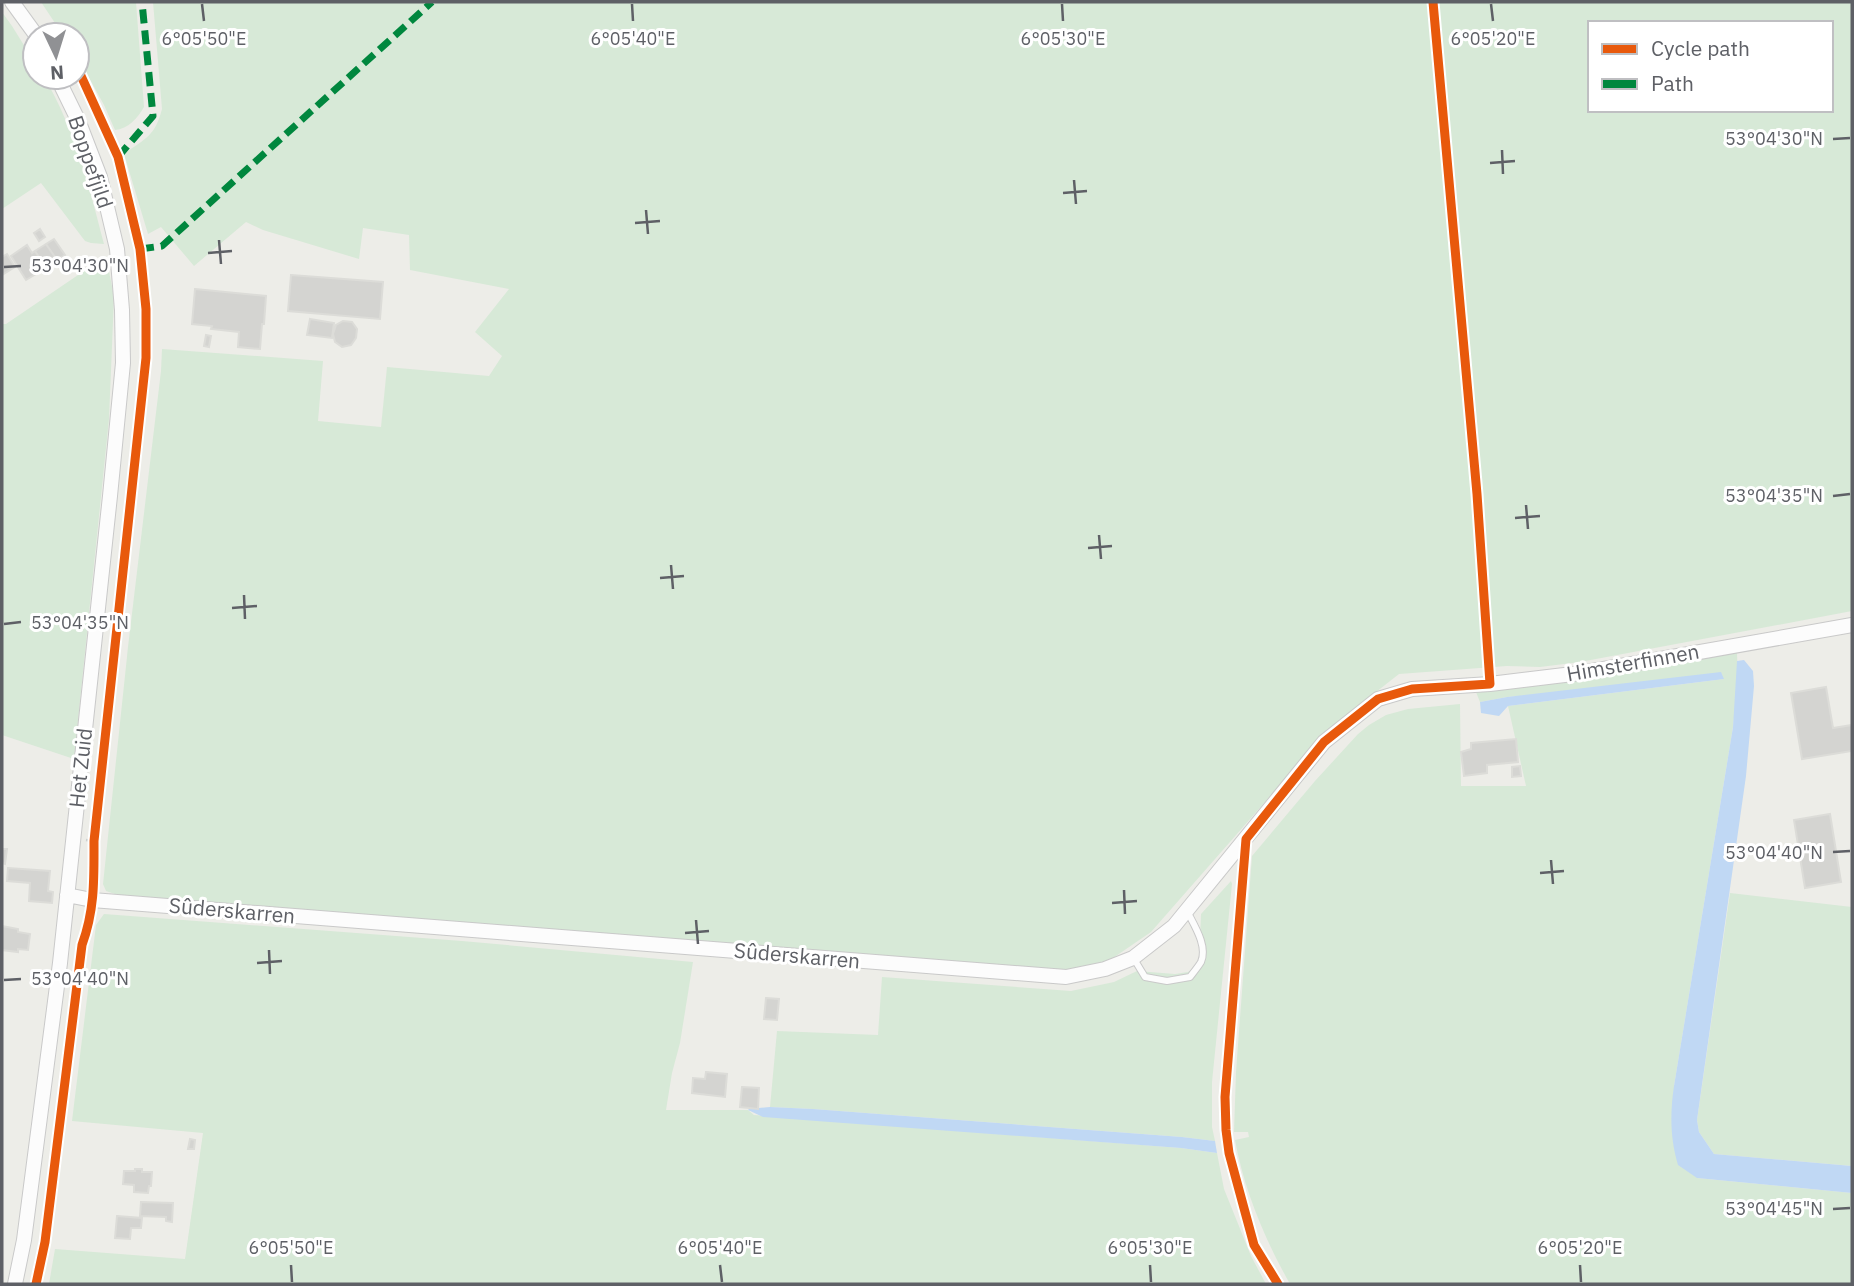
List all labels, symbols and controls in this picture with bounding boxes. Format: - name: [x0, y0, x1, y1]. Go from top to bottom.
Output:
- north arrow: [21, 21, 91, 91]
- legend: [1588, 21, 1833, 112]
- text: 6°05'50"E: [162, 27, 246, 50]
- text: 6°05'40"E: [591, 27, 675, 50]
- text: 6°05'30"E: [1021, 27, 1105, 50]
- text: 6°05'20"E: [1451, 27, 1535, 50]
- text: Cycle path: [1651, 34, 1750, 62]
- text: N: [49, 61, 65, 85]
- text: Path: [1651, 69, 1694, 97]
- street label: Boppefjild: [62, 111, 120, 212]
- text: 53°04'30"N: [1725, 127, 1823, 150]
- text: 53°04'30"N: [31, 254, 129, 277]
- text: 53°04'35"N: [1725, 484, 1823, 507]
- text: 53°04'35"N: [31, 611, 129, 634]
- street label: Himsterfinnen: [1564, 637, 1701, 687]
- street label: Het Zuid: [62, 727, 98, 809]
- text: 53°04'40"N: [1725, 841, 1823, 864]
- street label: Sûderskarren: [168, 891, 296, 929]
- street label: Sûderskarren: [733, 936, 861, 974]
- text: 53°04'40"N: [31, 967, 129, 990]
- text: 53°04'45"N: [1725, 1197, 1823, 1220]
- text: 6°05'50"E: [249, 1236, 333, 1259]
- text: 6°05'40"E: [678, 1236, 762, 1259]
- text: 6°05'30"E: [1108, 1236, 1192, 1259]
- text: 6°05'20"E: [1538, 1236, 1622, 1259]

